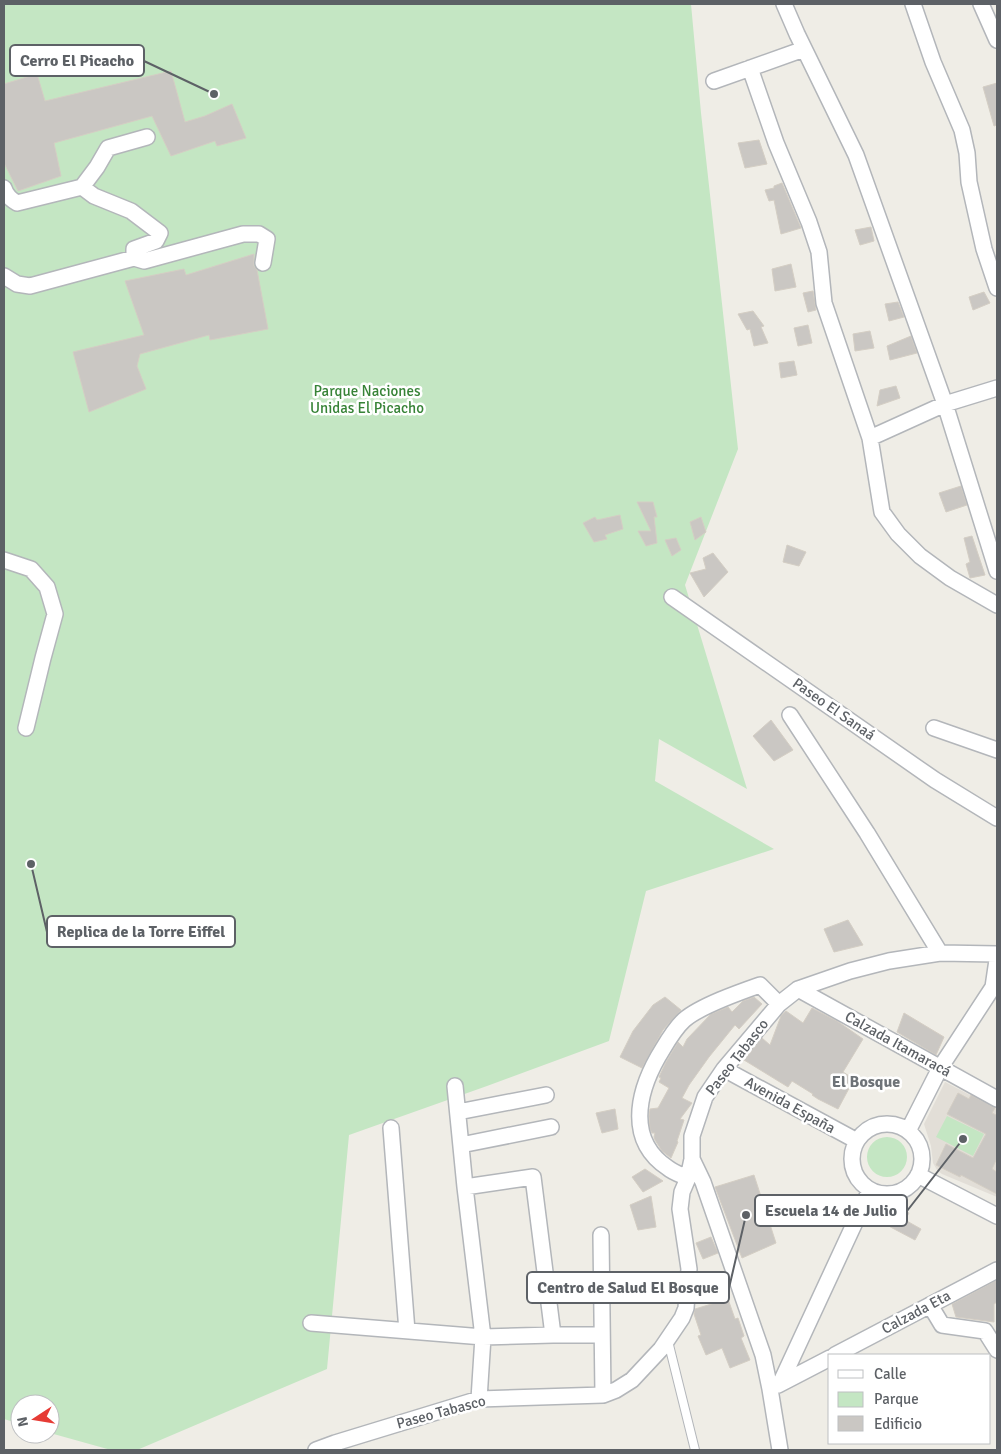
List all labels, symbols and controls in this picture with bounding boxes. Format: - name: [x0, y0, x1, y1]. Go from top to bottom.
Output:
- callout: Cerro El Picacho: [10, 45, 144, 76]
- text: Cerro El Picacho: [20, 51, 134, 71]
- park label: Parque Naciones Unidas El Picacho: [310, 382, 424, 417]
- street label: Paseo El Sanaá: [789, 674, 879, 744]
- callout: Replica de la Torre Eiffel: [47, 916, 235, 947]
- text: Replica de la Torre Eiffel: [57, 922, 225, 942]
- street label: Calzada Itamaracá: [842, 1007, 954, 1081]
- street label: Paseo Tabasco: [702, 1015, 772, 1099]
- district label: El Bosque: [832, 1072, 900, 1092]
- street label: Avenida España: [742, 1073, 838, 1137]
- callout: Escuela 14 de Julio: [755, 1195, 907, 1226]
- text: Escuela 14 de Julio: [765, 1201, 897, 1221]
- callout: Centro de Salud El Bosque: [527, 1272, 729, 1303]
- text: Centro de Salud El Bosque: [537, 1278, 719, 1298]
- street label: Calzada Eta: [878, 1286, 954, 1338]
- legend: [828, 1354, 991, 1444]
- text: Calle: [874, 1365, 907, 1383]
- text: Parque: [874, 1390, 919, 1408]
- street label: Paseo Tabasco: [394, 1391, 488, 1433]
- north arrow: [10, 1394, 60, 1444]
- text: N: [13, 1415, 32, 1428]
- text: Edificio: [874, 1415, 922, 1433]

